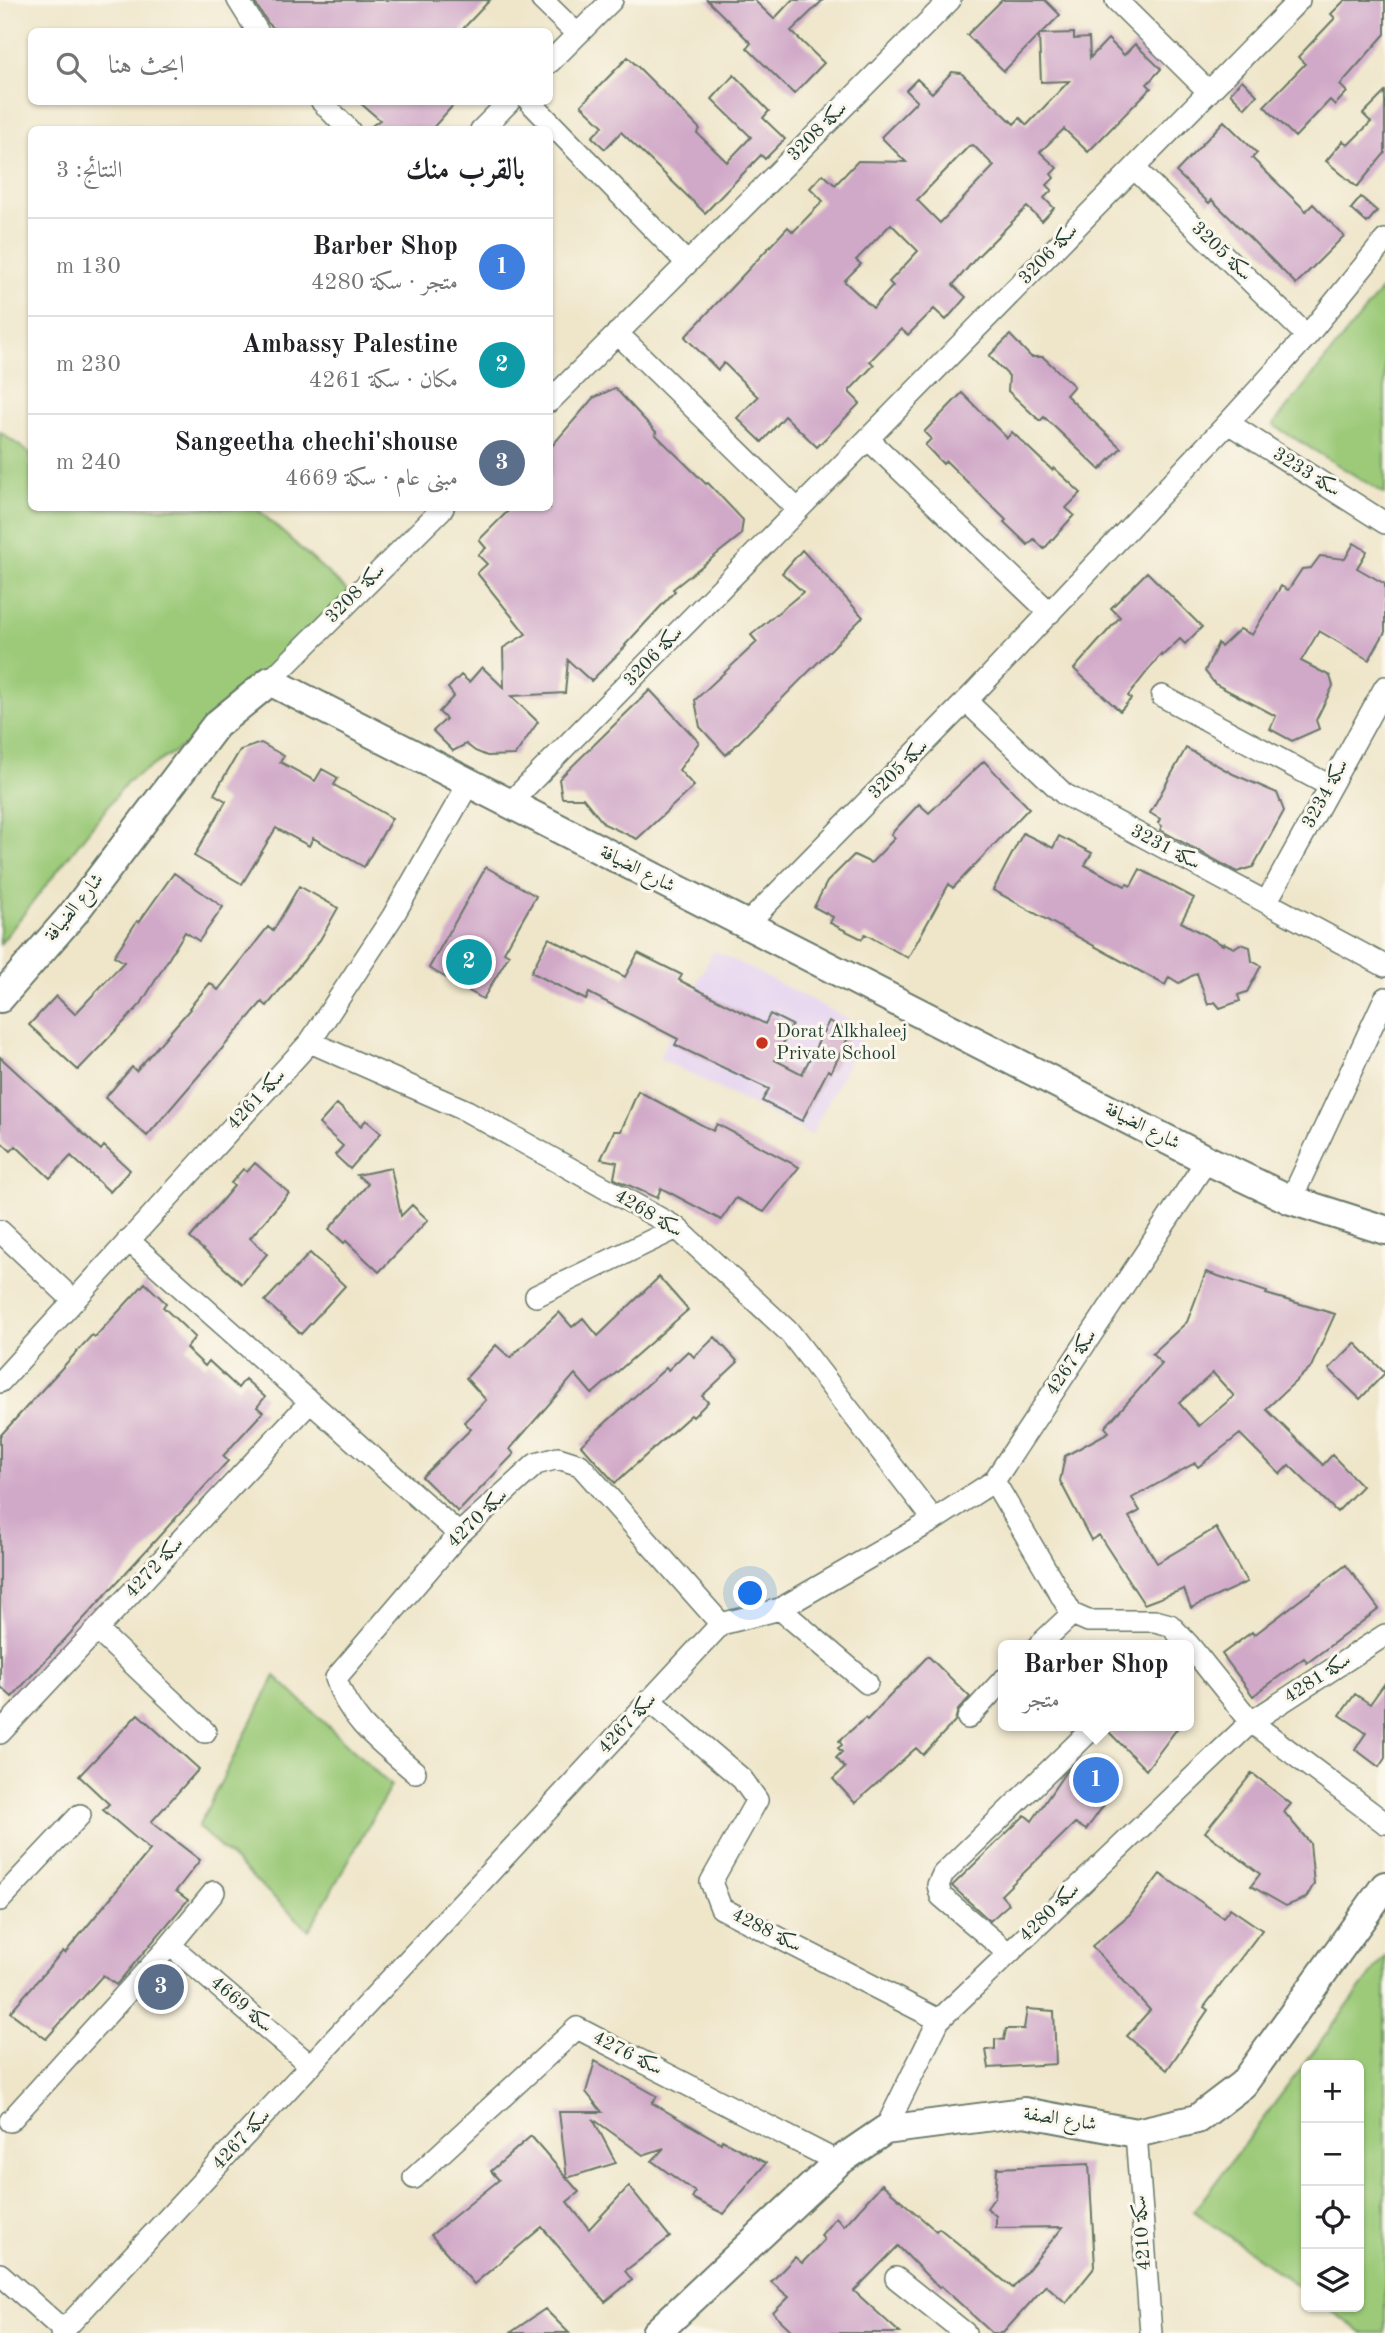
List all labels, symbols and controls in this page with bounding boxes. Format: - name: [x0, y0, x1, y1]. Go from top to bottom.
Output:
- search box: [28, 28, 553, 105]
- icon: search: [52, 48, 90, 86]
- text: ابحث هنا: [108, 53, 185, 79]
- street label: سكة 3208: [783, 97, 851, 165]
- text: بالقرب منك: [406, 156, 525, 186]
- text: النتائج: 3: [56, 159, 123, 182]
- street label: سكة 3205: [1187, 218, 1256, 285]
- street label: سكة 3206: [1015, 220, 1082, 289]
- text: Barber Shop: [313, 234, 458, 260]
- text: 130 m: [56, 255, 121, 278]
- text: 1: [495, 255, 509, 278]
- text: متجر · سكة 4280: [311, 271, 458, 294]
- text: Ambassy Palestine: [242, 332, 458, 358]
- text: 230 m: [56, 353, 121, 376]
- text: 2: [495, 353, 509, 376]
- text: مكان · سكة 4261: [309, 369, 458, 392]
- text: Sangeetha chechi'shouse: [174, 430, 458, 456]
- street label: سكة 3233: [1269, 443, 1344, 501]
- text: 240 m: [56, 451, 121, 474]
- text: 3: [495, 451, 509, 474]
- text: مبنى عام · سكة 4669: [285, 467, 458, 490]
- street label: سكة 3208: [321, 559, 389, 627]
- street label: سكة 3206: [620, 622, 687, 691]
- street label: سكة 3205: [864, 735, 932, 803]
- street label: سكة 3234: [1298, 755, 1353, 832]
- street label: سكة 3231: [1127, 820, 1204, 874]
- street label: شارع الضيافة: [595, 843, 678, 900]
- street label: شارع الضيافة: [42, 870, 111, 948]
- pin: 2: [446, 936, 492, 988]
- place label: Dorat Alkhaleej Private School: [776, 1023, 907, 1064]
- marker: Dorat Alkhaleej Private School: [754, 1035, 770, 1051]
- street label: سكة 4261: [223, 1065, 290, 1134]
- street label: شارع الضيافة: [1100, 1100, 1183, 1157]
- street label: سكة 4268: [611, 1185, 686, 1242]
- street label: سكة 4267: [1041, 1325, 1101, 1400]
- street label: سكة 4270: [443, 1485, 512, 1552]
- street label: سكة 4272: [121, 1533, 188, 1602]
- your location: [733, 1576, 767, 1610]
- popup: [998, 1640, 1194, 1731]
- street label: سكة 4281: [1280, 1649, 1355, 1707]
- text: Barber Shop: [1023, 1652, 1169, 1678]
- street label: سكة 4267: [594, 1689, 661, 1758]
- text: متجر: [1023, 1689, 1060, 1712]
- pin: 1: [1073, 1754, 1119, 1806]
- street label: سكة 4280: [1015, 1879, 1084, 1946]
- street label: سكة 4288: [728, 1904, 805, 1957]
- pin: 3: [138, 1961, 184, 2013]
- street label: سكة 4669: [206, 1972, 277, 2037]
- street label: سكة 4276: [589, 2027, 666, 2080]
- map controls: [1301, 2060, 1364, 2312]
- button: +: [1301, 2060, 1364, 2123]
- street label: سكة 4267: [208, 2105, 275, 2174]
- street label: شارع الصفة: [1021, 2105, 1098, 2139]
- button: −: [1301, 2123, 1364, 2186]
- button: locate: [1301, 2186, 1364, 2249]
- street label: سكة 4210: [1129, 2195, 1155, 2271]
- button: layers: [1301, 2249, 1364, 2312]

